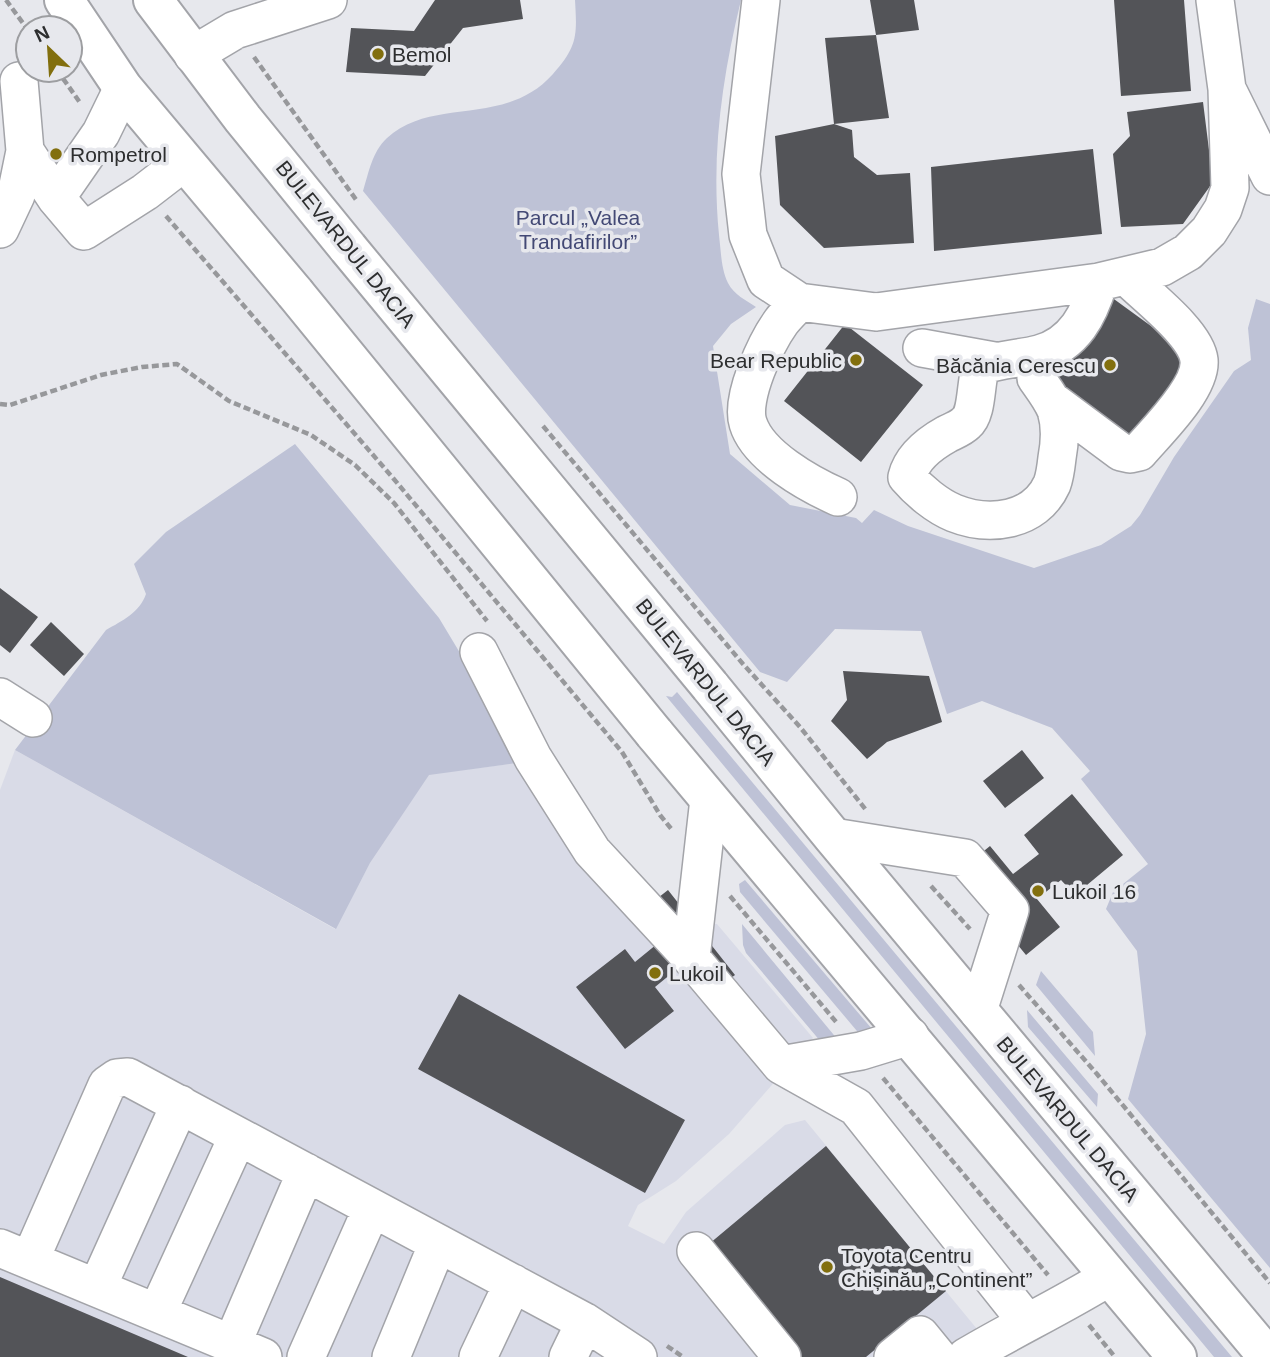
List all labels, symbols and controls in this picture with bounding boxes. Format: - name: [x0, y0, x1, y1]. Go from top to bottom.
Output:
- north arrow: [14, 14, 84, 84]
- text: N: [31, 22, 53, 46]
- place label: Bemol: [392, 43, 452, 66]
- marker: Bemol: [370, 46, 386, 62]
- place label: Rompetrol: [70, 143, 167, 166]
- marker: Rompetrol: [48, 146, 64, 162]
- street label: BULEVARDUL DACIA: [272, 156, 420, 332]
- park label: Parcul „Valea Trandafirilor”: [516, 206, 641, 253]
- place label: Bear Republic: [710, 349, 842, 372]
- marker: Bear Republic: [848, 352, 864, 368]
- place label: Băcănia Cerescu: [936, 354, 1096, 377]
- marker: Băcănia Cerescu: [1102, 357, 1118, 373]
- street label: BULEVARDUL DACIA: [632, 594, 780, 770]
- place label: Lukoil 16: [1052, 880, 1136, 903]
- marker: Lukoil 16: [1030, 883, 1046, 899]
- place label: Lukoil: [669, 962, 724, 985]
- marker: Lukoil: [647, 965, 663, 981]
- street label: BULEVARDUL DACIA: [992, 1032, 1144, 1206]
- place label: Toyota Centru Chișinău „Continent”: [841, 1244, 1032, 1291]
- marker: Toyota Centru Chișinău „Continent”: [819, 1259, 835, 1275]

